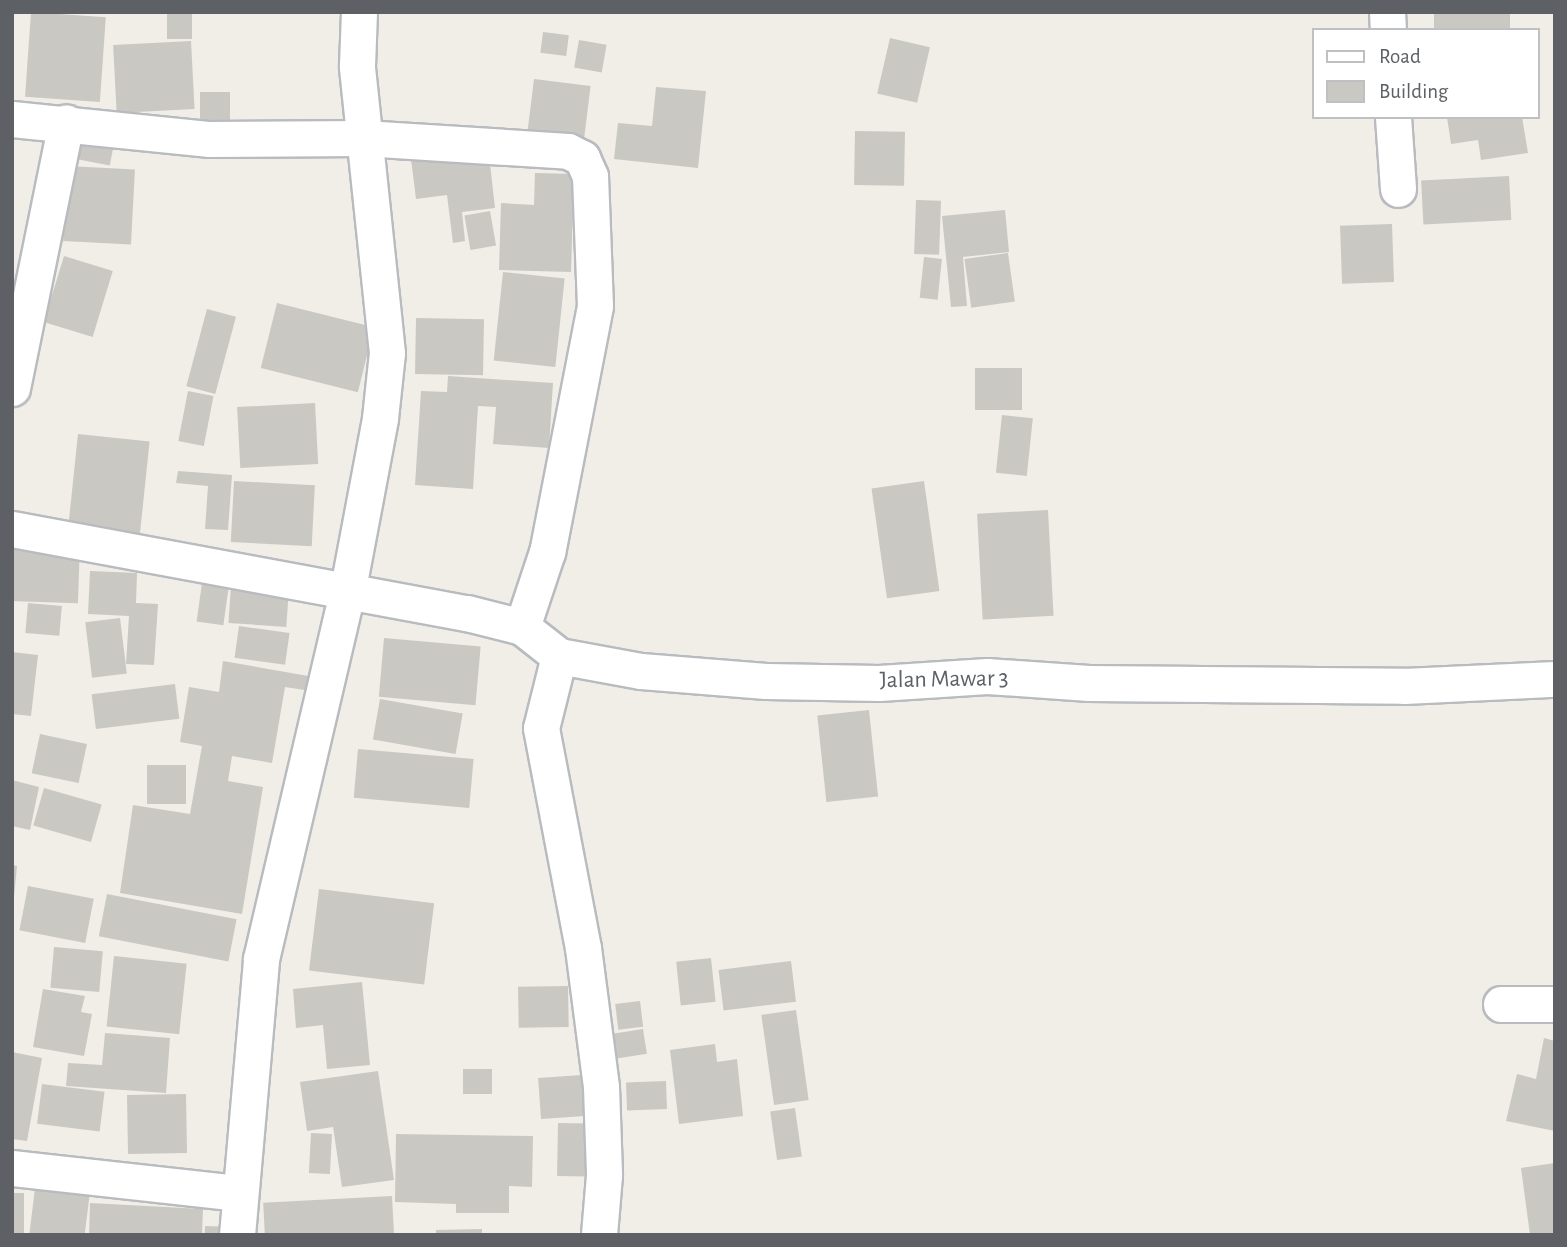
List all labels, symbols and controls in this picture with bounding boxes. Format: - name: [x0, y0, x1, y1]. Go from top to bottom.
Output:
- legend: [1312, 28, 1539, 119]
- text: Road: [1379, 46, 1421, 67]
- text: Building: [1379, 81, 1448, 102]
- street label: Jalan Mawar 3: [879, 664, 1009, 696]

